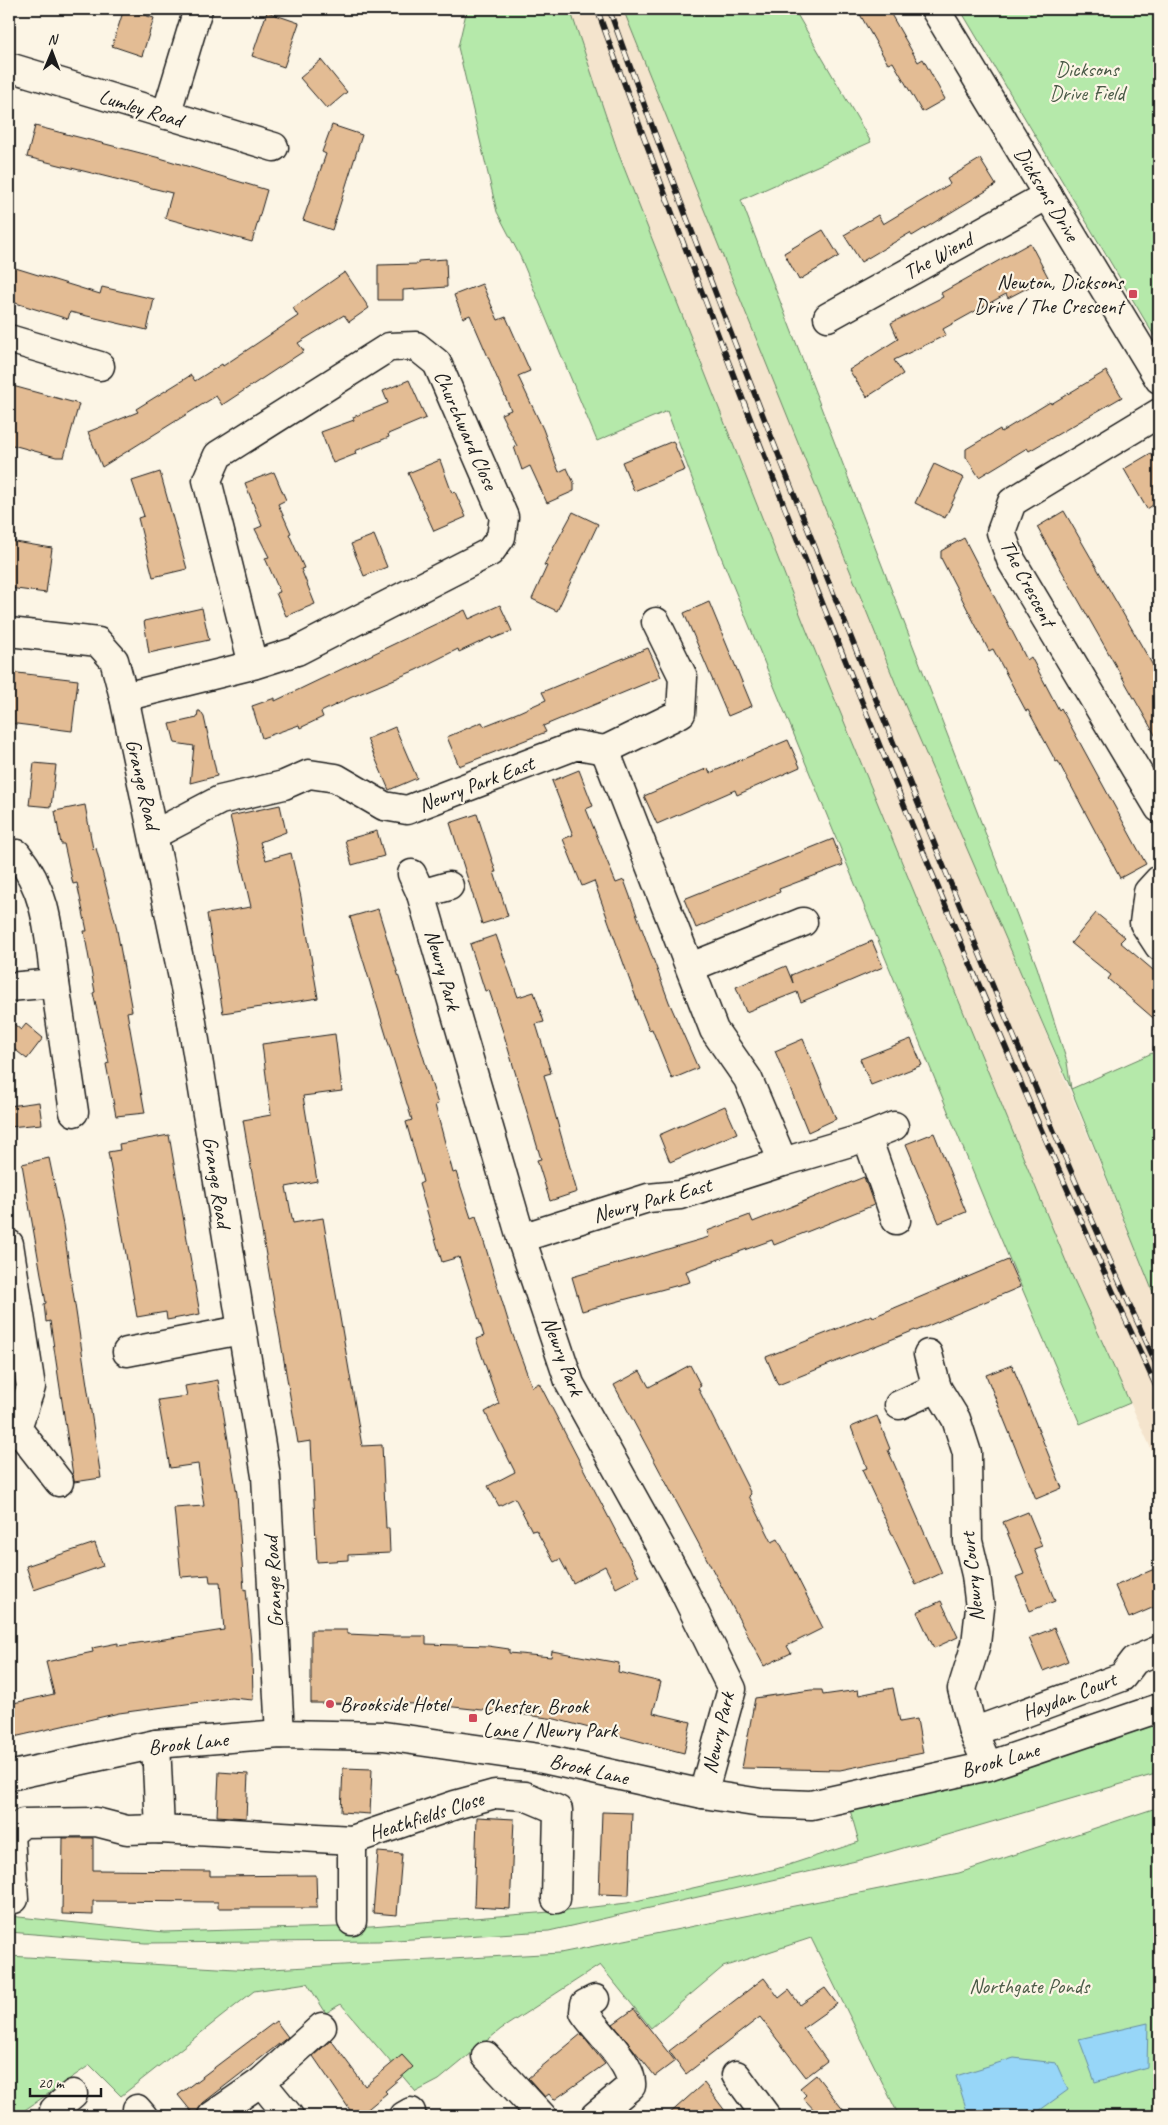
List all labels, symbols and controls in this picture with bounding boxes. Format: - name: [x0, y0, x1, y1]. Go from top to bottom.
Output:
- north arrow: [28, 28, 78, 78]
- text: N: [48, 31, 59, 48]
- park label: Dicksons Drive Field: [1049, 56, 1128, 106]
- street label: Lumley Road: [96, 83, 190, 134]
- street label: Dicksons Drive: [1009, 142, 1086, 248]
- street label: The Wiend: [899, 225, 980, 286]
- place label: Newton, Dicksons Drive / The Crescent: [974, 269, 1126, 319]
- marker: Newton, Dicksons Drive / The Crescent: [1127, 288, 1139, 300]
- street label: Churchward Close: [428, 366, 505, 496]
- street label: The Crescent: [994, 535, 1063, 633]
- street label: Grange Road: [120, 736, 167, 835]
- street label: Newry Park East: [415, 749, 539, 818]
- street label: Newry Park: [419, 927, 467, 1015]
- street label: Grange Road: [197, 1135, 238, 1233]
- street label: Newry Park East: [590, 1171, 716, 1228]
- street label: Newry Park: [536, 1313, 590, 1400]
- street label: Newry Court: [954, 1529, 990, 1623]
- street label: Grange Road: [257, 1532, 288, 1628]
- street label: Haydan Court: [1018, 1665, 1122, 1726]
- street label: Newry Park: [696, 1689, 740, 1776]
- place label: Brookside Hotel: [340, 1691, 452, 1717]
- place label: Chester, Brook Lane / Newry Park: [483, 1693, 618, 1743]
- marker: Brookside Hotel: [324, 1698, 336, 1710]
- marker: Chester, Brook Lane / Newry Park: [467, 1712, 479, 1724]
- street label: Brook Lane: [147, 1726, 231, 1760]
- street label: Brook Lane: [958, 1736, 1044, 1784]
- street label: Brook Lane: [547, 1747, 633, 1791]
- street label: Heathfields Close: [365, 1785, 488, 1847]
- park label: Northgate Ponds: [969, 1973, 1091, 1999]
- scale bar: [30, 2065, 101, 2097]
- text: 20 m: [38, 2074, 65, 2093]

